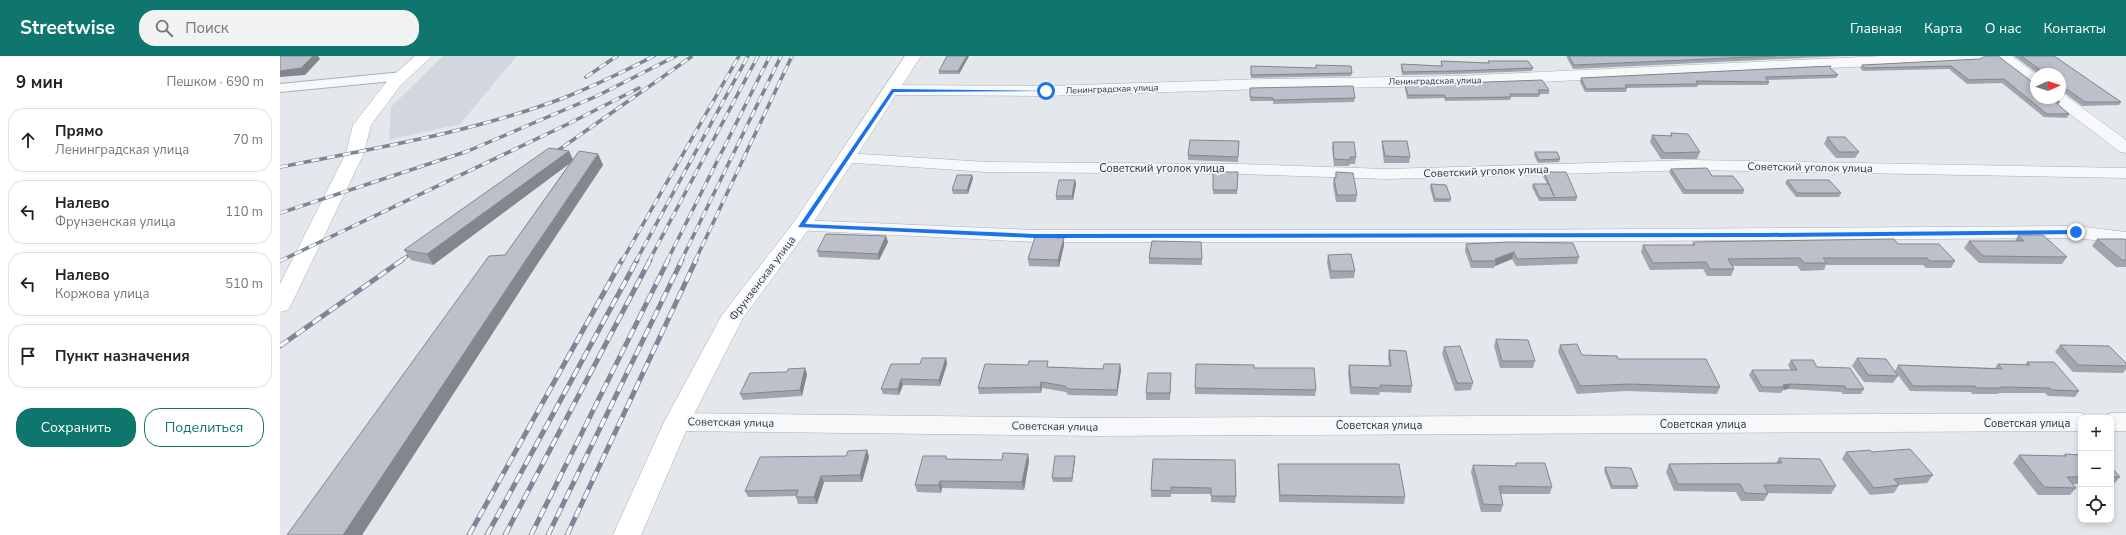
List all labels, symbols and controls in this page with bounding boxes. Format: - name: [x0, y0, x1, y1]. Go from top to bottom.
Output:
- search box: [139, 10, 419, 46]
- text: Streetwise: [20, 15, 115, 41]
- icon: search: [153, 17, 175, 39]
- text: Поиск: [185, 18, 229, 38]
- text: Главная: [1850, 19, 1902, 38]
- text: Карта: [1924, 19, 1963, 38]
- text: О нас: [1985, 19, 2021, 38]
- text: Контакты: [2043, 19, 2106, 38]
- north arrow: [2030, 68, 2066, 104]
- text: 9 мин: [16, 71, 63, 94]
- text: Пешком · 690 m: [166, 73, 264, 91]
- street label: Ленинградская улица: [1388, 74, 1482, 88]
- street label: Ленинградская улица: [1065, 81, 1159, 97]
- route start: [1037, 82, 1055, 100]
- text: Прямо: [55, 121, 103, 141]
- icon: ahead: [17, 129, 39, 151]
- text: 70 m: [233, 131, 263, 149]
- text: Ленинградская улица: [55, 141, 189, 159]
- street label: Советский уголок улица: [1747, 159, 1873, 176]
- street label: Советский уголок улица: [1099, 161, 1225, 176]
- street label: Советский уголок улица: [1423, 162, 1549, 181]
- text: Налево: [55, 193, 110, 213]
- icon: left: [17, 201, 39, 223]
- text: 110 m: [225, 203, 263, 221]
- text: Фрунзенская улица: [55, 213, 176, 231]
- route end: [2067, 223, 2085, 241]
- street label: Фрунзенская улица: [726, 233, 799, 324]
- text: Налево: [55, 265, 110, 285]
- icon: left: [17, 273, 39, 295]
- text: 510 m: [225, 275, 263, 293]
- text: Коржова улица: [55, 285, 150, 303]
- icon: arrive: [17, 345, 39, 367]
- text: Пункт назначения: [55, 346, 190, 366]
- button: Сохранить: [16, 408, 136, 447]
- button: Поделиться: [144, 408, 264, 447]
- street label: Советская улица: [688, 414, 775, 431]
- map controls: [2078, 415, 2114, 523]
- button: +: [2078, 415, 2114, 451]
- street label: Советская улица: [1984, 416, 2070, 431]
- street label: Советская улица: [1660, 417, 1746, 432]
- street label: Советская улица: [1012, 418, 1099, 435]
- street label: Советская улица: [1336, 418, 1422, 433]
- button: −: [2078, 451, 2114, 487]
- button: locate: [2078, 487, 2114, 523]

